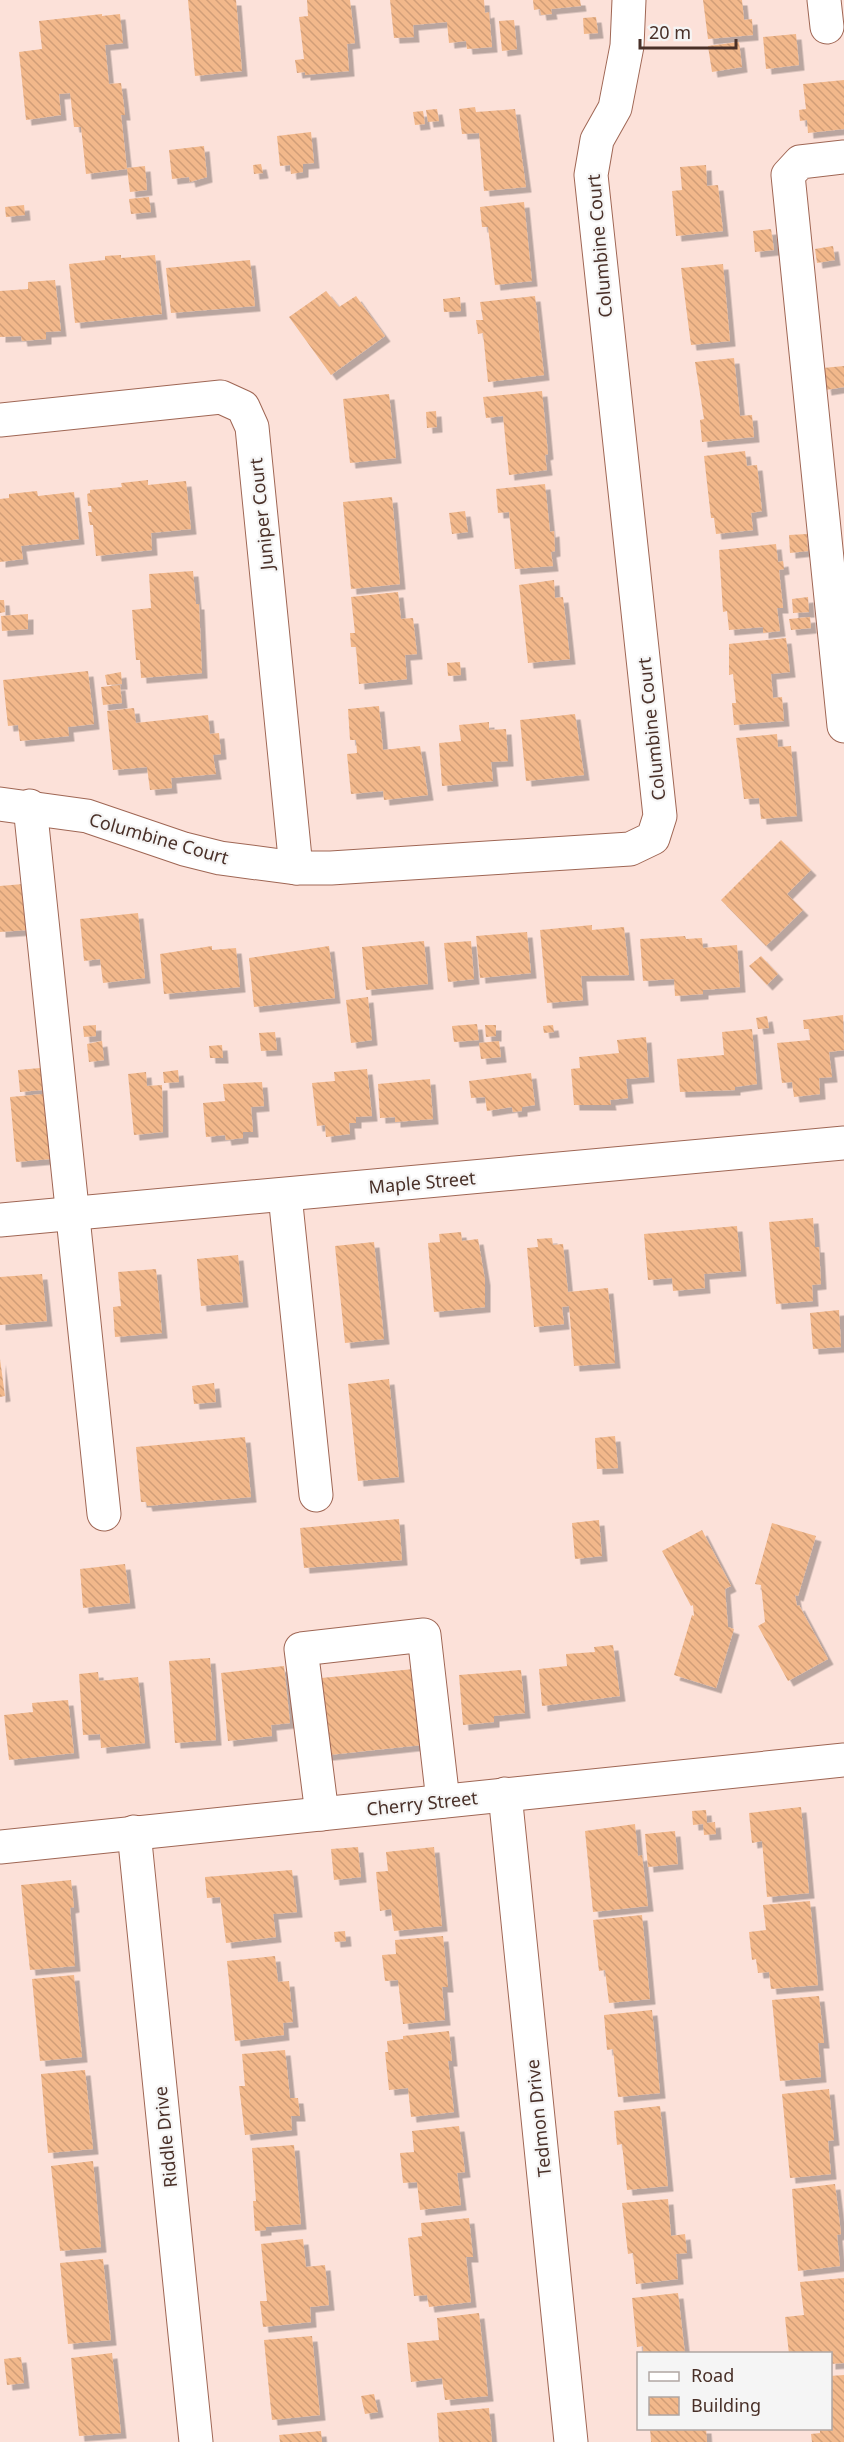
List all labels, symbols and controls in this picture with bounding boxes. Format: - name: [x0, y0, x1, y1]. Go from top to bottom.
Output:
- scale bar: [640, 12, 736, 50]
- text: 20 m: [649, 20, 691, 44]
- street label: Columbine Court: [581, 173, 617, 319]
- street label: Juniper Court: [243, 456, 279, 573]
- street label: Columbine Court: [631, 656, 670, 802]
- street label: Columbine Court: [87, 807, 232, 869]
- street label: Maple Street: [368, 1165, 477, 1199]
- street label: Cherry Street: [365, 1785, 479, 1821]
- street label: Tedmon Drive: [520, 2058, 556, 2178]
- street label: Riddle Drive: [148, 2085, 182, 2189]
- legend: [637, 2352, 832, 2430]
- text: Road: [691, 2363, 734, 2387]
- text: Building: [691, 2393, 761, 2417]

